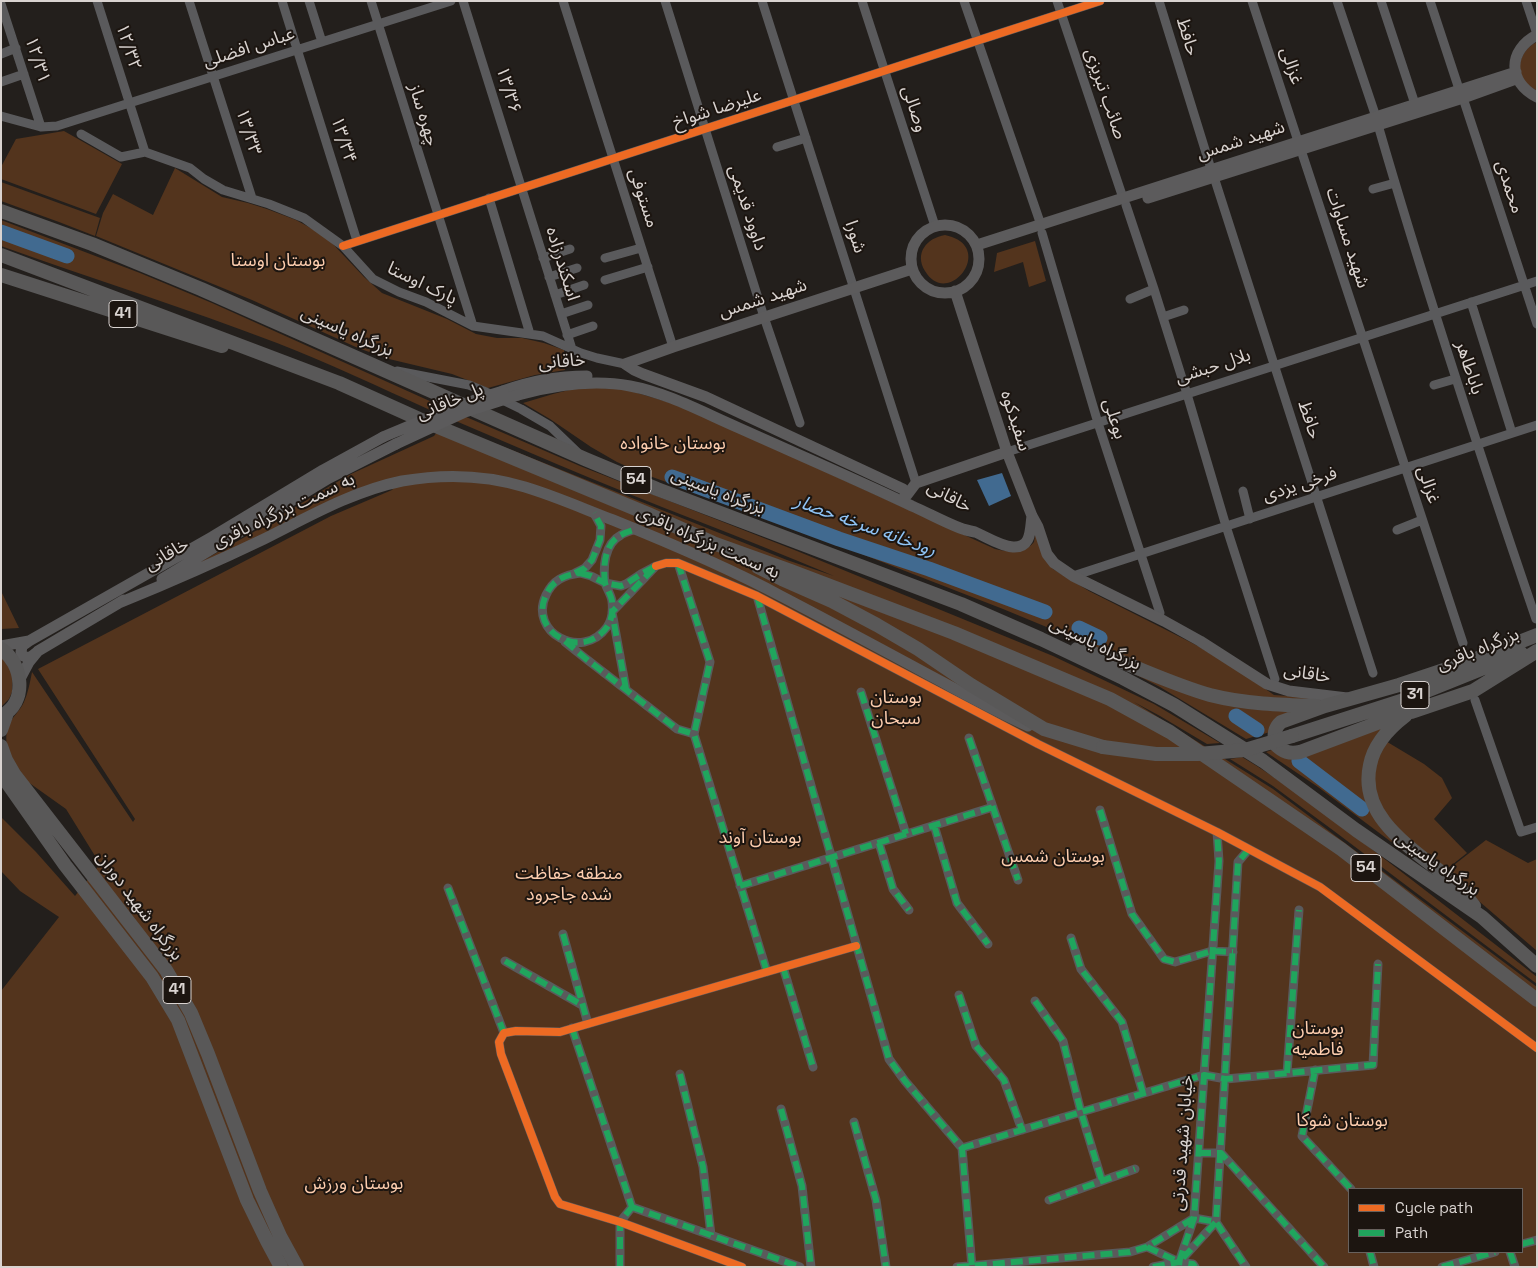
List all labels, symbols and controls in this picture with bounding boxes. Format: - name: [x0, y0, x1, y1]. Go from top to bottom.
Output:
- street label: حافظ: [1171, 15, 1203, 59]
- street label: ۱۲/۳۲: [110, 21, 146, 73]
- street label: عباس افضلی: [201, 23, 297, 73]
- street label: ۱۲/۳۱: [19, 34, 55, 86]
- street label: غزالی: [1275, 45, 1307, 87]
- street label: صائب تبریزی: [1079, 46, 1131, 142]
- street label: ۱۳/۳۶: [491, 64, 525, 116]
- street label: چهره ساز: [403, 81, 443, 149]
- street label: وصالی: [896, 83, 932, 135]
- street label: علیرضا شواخ: [670, 84, 764, 134]
- street label: ۱۳/۳۳: [230, 106, 266, 158]
- street label: ۱۳/۳۴: [325, 114, 361, 166]
- street label: شهید شمس: [1194, 117, 1288, 165]
- street label: محمدی: [1490, 158, 1528, 216]
- street label: داوود قدیمی: [723, 162, 771, 254]
- street label: مستوفی: [623, 166, 663, 230]
- street label: شهید مساوات: [1321, 185, 1373, 291]
- street label: شورا: [840, 218, 870, 256]
- street label: اسکندرزاده: [541, 224, 583, 304]
- park label: بوستان اوستا: [231, 250, 325, 272]
- street label: پارک اوستا: [383, 258, 461, 310]
- street label: شهید شمس: [716, 275, 810, 323]
- road number: 41: [109, 300, 137, 328]
- street label: بزرگراه یاسینی: [297, 302, 397, 362]
- street label: باباطاهر: [1450, 338, 1488, 398]
- street label: بلال حبشی: [1173, 345, 1253, 389]
- street label: خاقانی: [538, 350, 586, 374]
- street label: پل خاقانی: [413, 379, 487, 425]
- street label: سفیدکوه: [995, 388, 1035, 454]
- street label: بوعلی: [1098, 396, 1130, 442]
- street label: حافظ: [1293, 398, 1325, 442]
- park label: بوستان خانواده: [620, 433, 726, 455]
- street label: فرخی یزدی: [1260, 463, 1340, 507]
- street label: بزرگراه یاسینی: [668, 464, 768, 520]
- street label: غزالی: [1412, 464, 1444, 506]
- road number: 54: [621, 466, 651, 494]
- street label: به سمت بزرگراه باقری: [210, 469, 358, 553]
- street label: خاقانی: [923, 476, 975, 518]
- water label: رودخانه سرخه حصار: [791, 490, 939, 562]
- street label: به سمت بزرگراه باقری: [633, 502, 783, 584]
- street label: خاقانی: [141, 534, 193, 576]
- street label: بزرگراه یاسینی: [1046, 613, 1144, 675]
- street label: بزرگراه باقری: [1434, 624, 1522, 676]
- street label: خاقانی: [1282, 660, 1332, 688]
- road number: 31: [1401, 682, 1429, 708]
- park label: بوستان سبحان: [870, 687, 922, 730]
- park label: بوستان آوند: [718, 827, 802, 849]
- street label: بزرگراه یاسینی: [1390, 827, 1484, 901]
- park label: بوستان شمس: [1001, 846, 1105, 868]
- street label: بزرگراه شهید دوران: [91, 847, 187, 965]
- road number: 54: [1351, 854, 1381, 881]
- park label: منطقه حفاظت شده جاجرود: [515, 863, 623, 906]
- road number: 41: [163, 976, 191, 1004]
- park label: بوستان فاطمیه: [1292, 1018, 1344, 1060]
- street label: خیابان شهید قدرتی: [1167, 1074, 1199, 1212]
- park label: بوستان شوکا: [1296, 1110, 1388, 1132]
- park label: بوستان ورزش: [305, 1173, 403, 1195]
- legend: [1348, 1188, 1523, 1253]
- text: Cycle path: [1395, 1198, 1473, 1217]
- text: Path: [1395, 1223, 1428, 1242]

